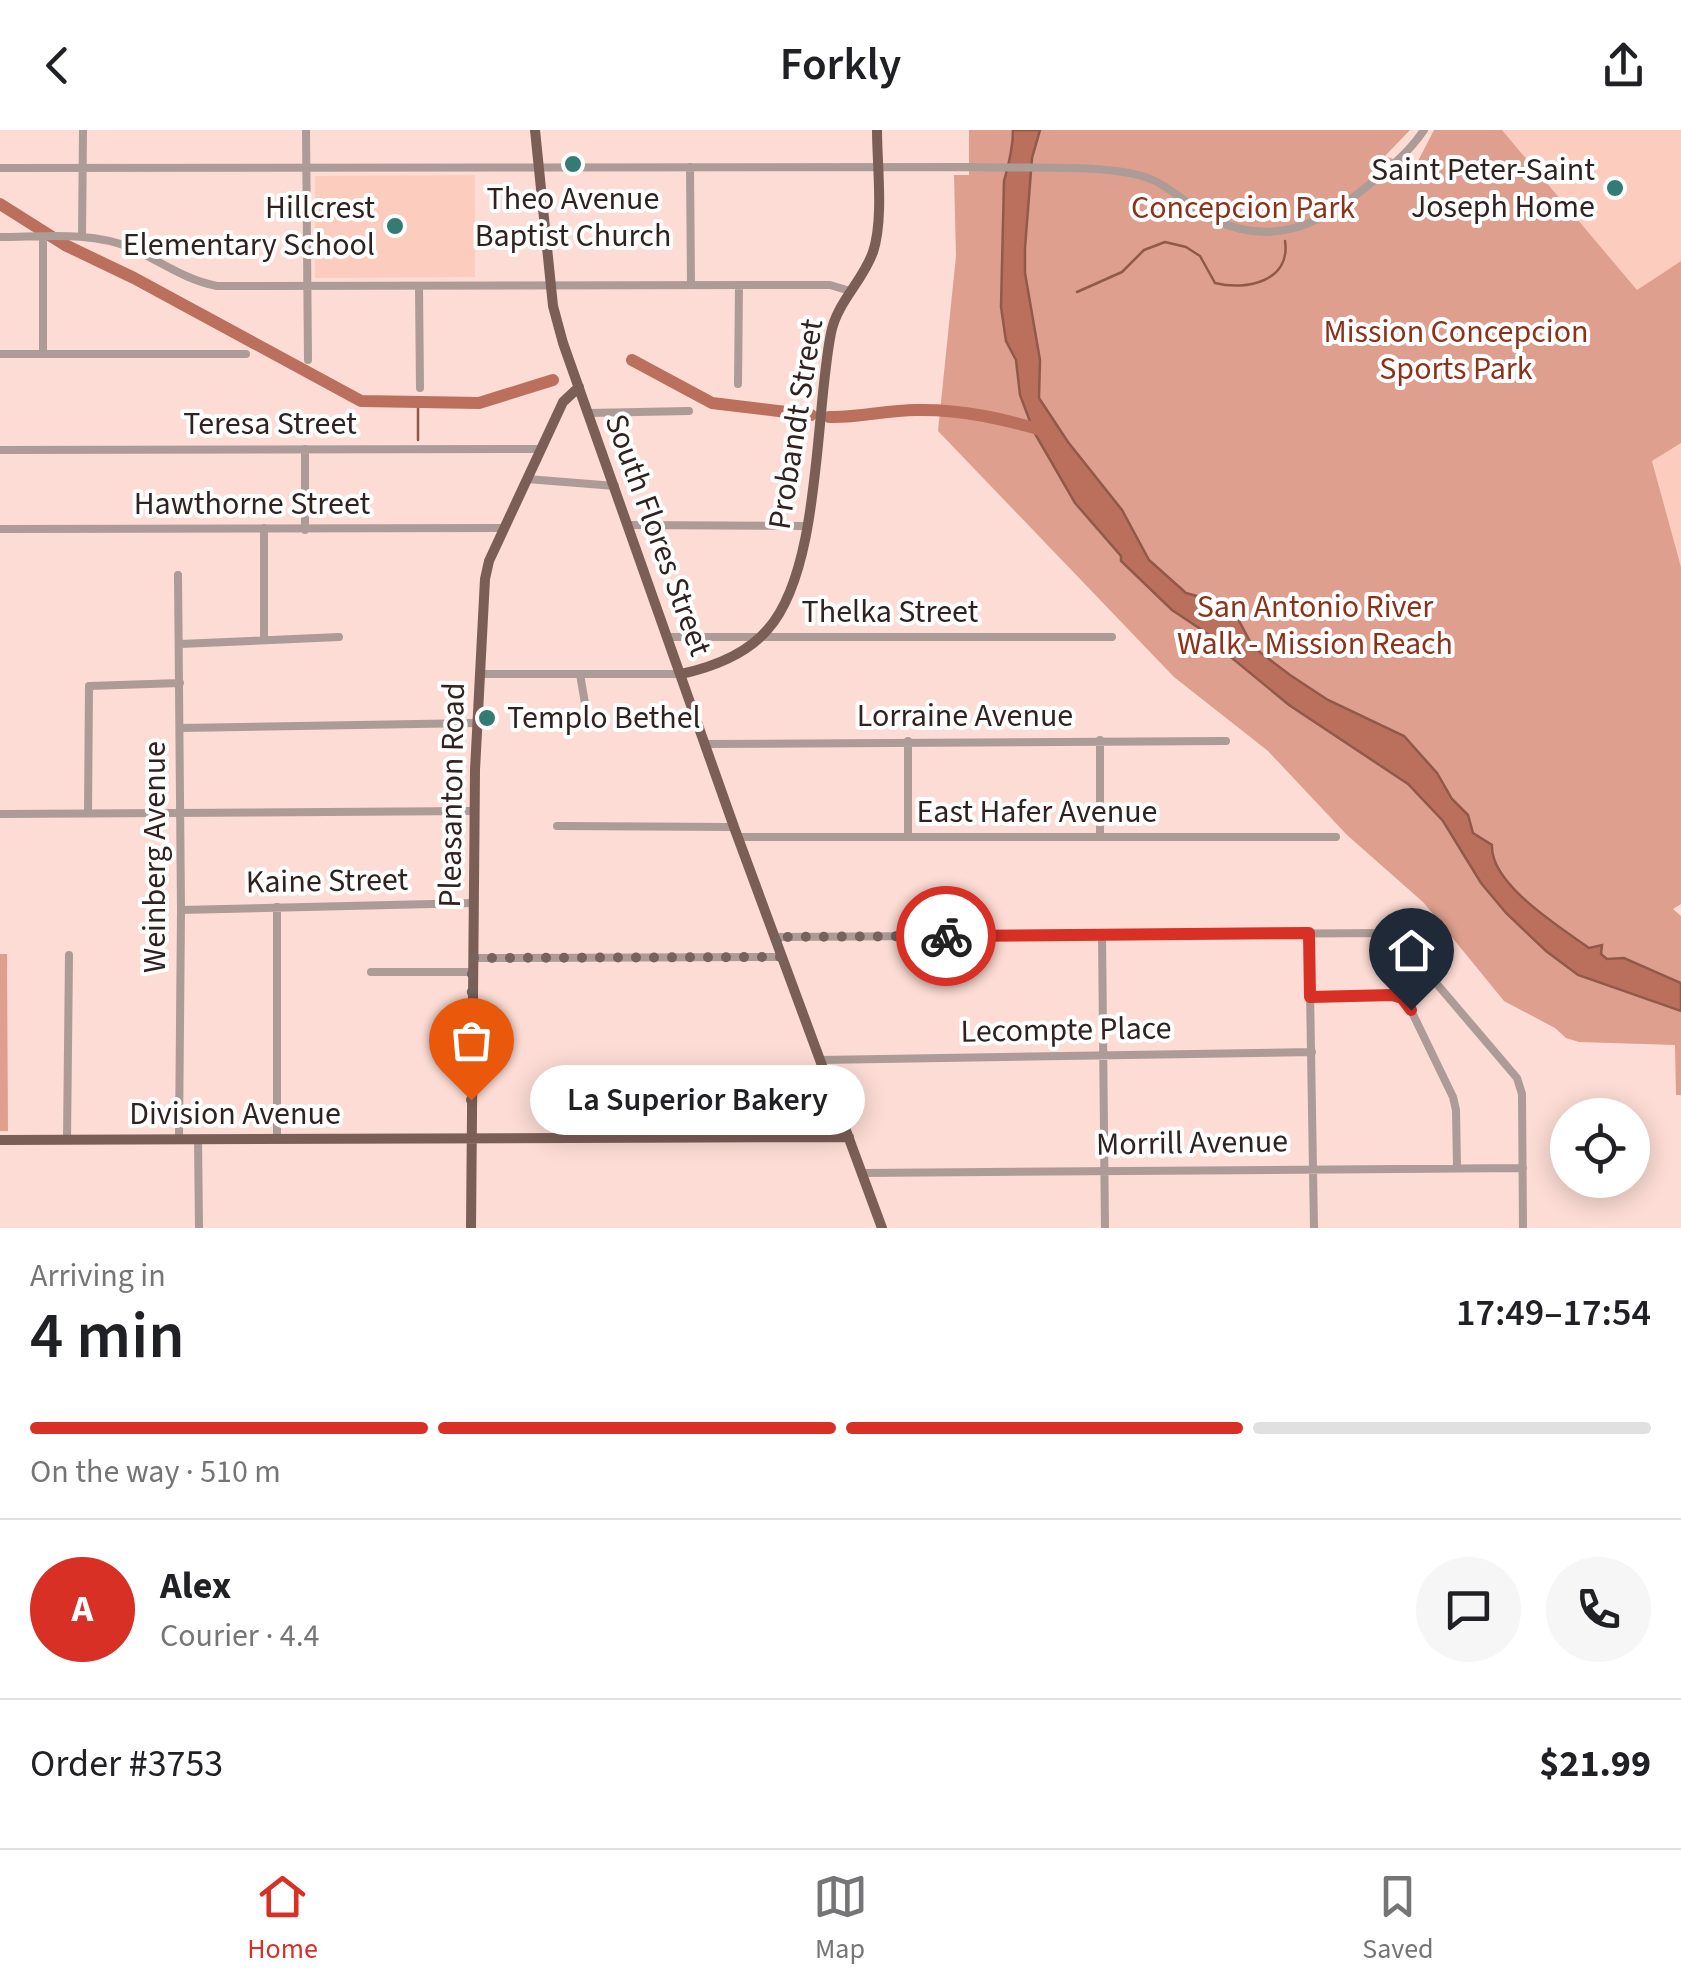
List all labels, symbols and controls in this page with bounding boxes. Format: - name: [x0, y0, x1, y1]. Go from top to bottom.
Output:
- text: Forkly: [780, 33, 901, 97]
- icon: back: [30, 38, 85, 93]
- icon: share: [1596, 38, 1651, 93]
- place label: Saint Peter-Saint Joseph Home: [1371, 147, 1595, 230]
- marker: Theo Avenue Baptist Church: [562, 153, 584, 175]
- place label: Theo Avenue Baptist Church: [475, 176, 671, 259]
- marker: Saint Peter-Saint Joseph Home: [1604, 177, 1626, 199]
- place label: Hillcrest Elementary School: [123, 185, 375, 268]
- park label: Concepcion Park: [1131, 185, 1355, 231]
- marker: Hillcrest Elementary School: [384, 215, 406, 237]
- park label: Mission Concepcion Sports Park: [1323, 309, 1589, 392]
- street label: Probandt Street: [757, 315, 835, 532]
- street label: Teresa Street: [183, 401, 357, 447]
- street label: South Flores Street: [593, 408, 723, 663]
- street label: Hawthorne Street: [134, 481, 370, 527]
- park label: San Antonio River Walk - Mission Reach: [1177, 584, 1453, 667]
- street label: Thelka Street: [802, 589, 979, 635]
- street label: Pleasanton Road: [427, 682, 477, 908]
- street label: Lorraine Avenue: [857, 693, 1073, 739]
- place label: Templo Bethel: [507, 695, 701, 741]
- marker: Templo Bethel: [476, 707, 498, 729]
- street label: Weinberg Avenue: [132, 741, 178, 973]
- street label: East Hafer Avenue: [917, 789, 1158, 835]
- street label: Kaine Street: [245, 857, 409, 905]
- courier: [896, 886, 996, 986]
- pin: [1369, 908, 1454, 1011]
- icon: bike: [919, 909, 974, 964]
- icon: home: [1384, 923, 1439, 978]
- pin: [429, 998, 514, 1101]
- street label: Lecompte Place: [960, 1005, 1172, 1055]
- icon: bag: [444, 1013, 499, 1068]
- callout: La Superior Bakery: [531, 1065, 866, 1135]
- text: La Superior Bakery: [567, 1077, 828, 1123]
- street label: Division Avenue: [129, 1091, 341, 1137]
- map controls: [1550, 1098, 1650, 1198]
- button: locate: [1550, 1098, 1650, 1198]
- street label: Morrill Avenue: [1096, 1118, 1288, 1168]
- text: Arriving in: [30, 1253, 166, 1299]
- text: 17:49–17:54: [1456, 1286, 1651, 1340]
- text: 4 min: [30, 1290, 185, 1383]
- text: On the way · 510 m: [30, 1449, 281, 1495]
- button: chat: [1416, 1557, 1521, 1662]
- button: phone: [1546, 1557, 1651, 1662]
- text: Alex: [160, 1559, 231, 1613]
- text: A: [72, 1582, 93, 1636]
- text: Courier · 4.4: [160, 1613, 320, 1659]
- text: Order #3753: [30, 1737, 223, 1791]
- text: $21.99: [1539, 1737, 1651, 1791]
- tab: Home: [247, 1869, 318, 1969]
- tab: Map: [813, 1869, 868, 1969]
- tab: Saved: [1362, 1869, 1434, 1969]

